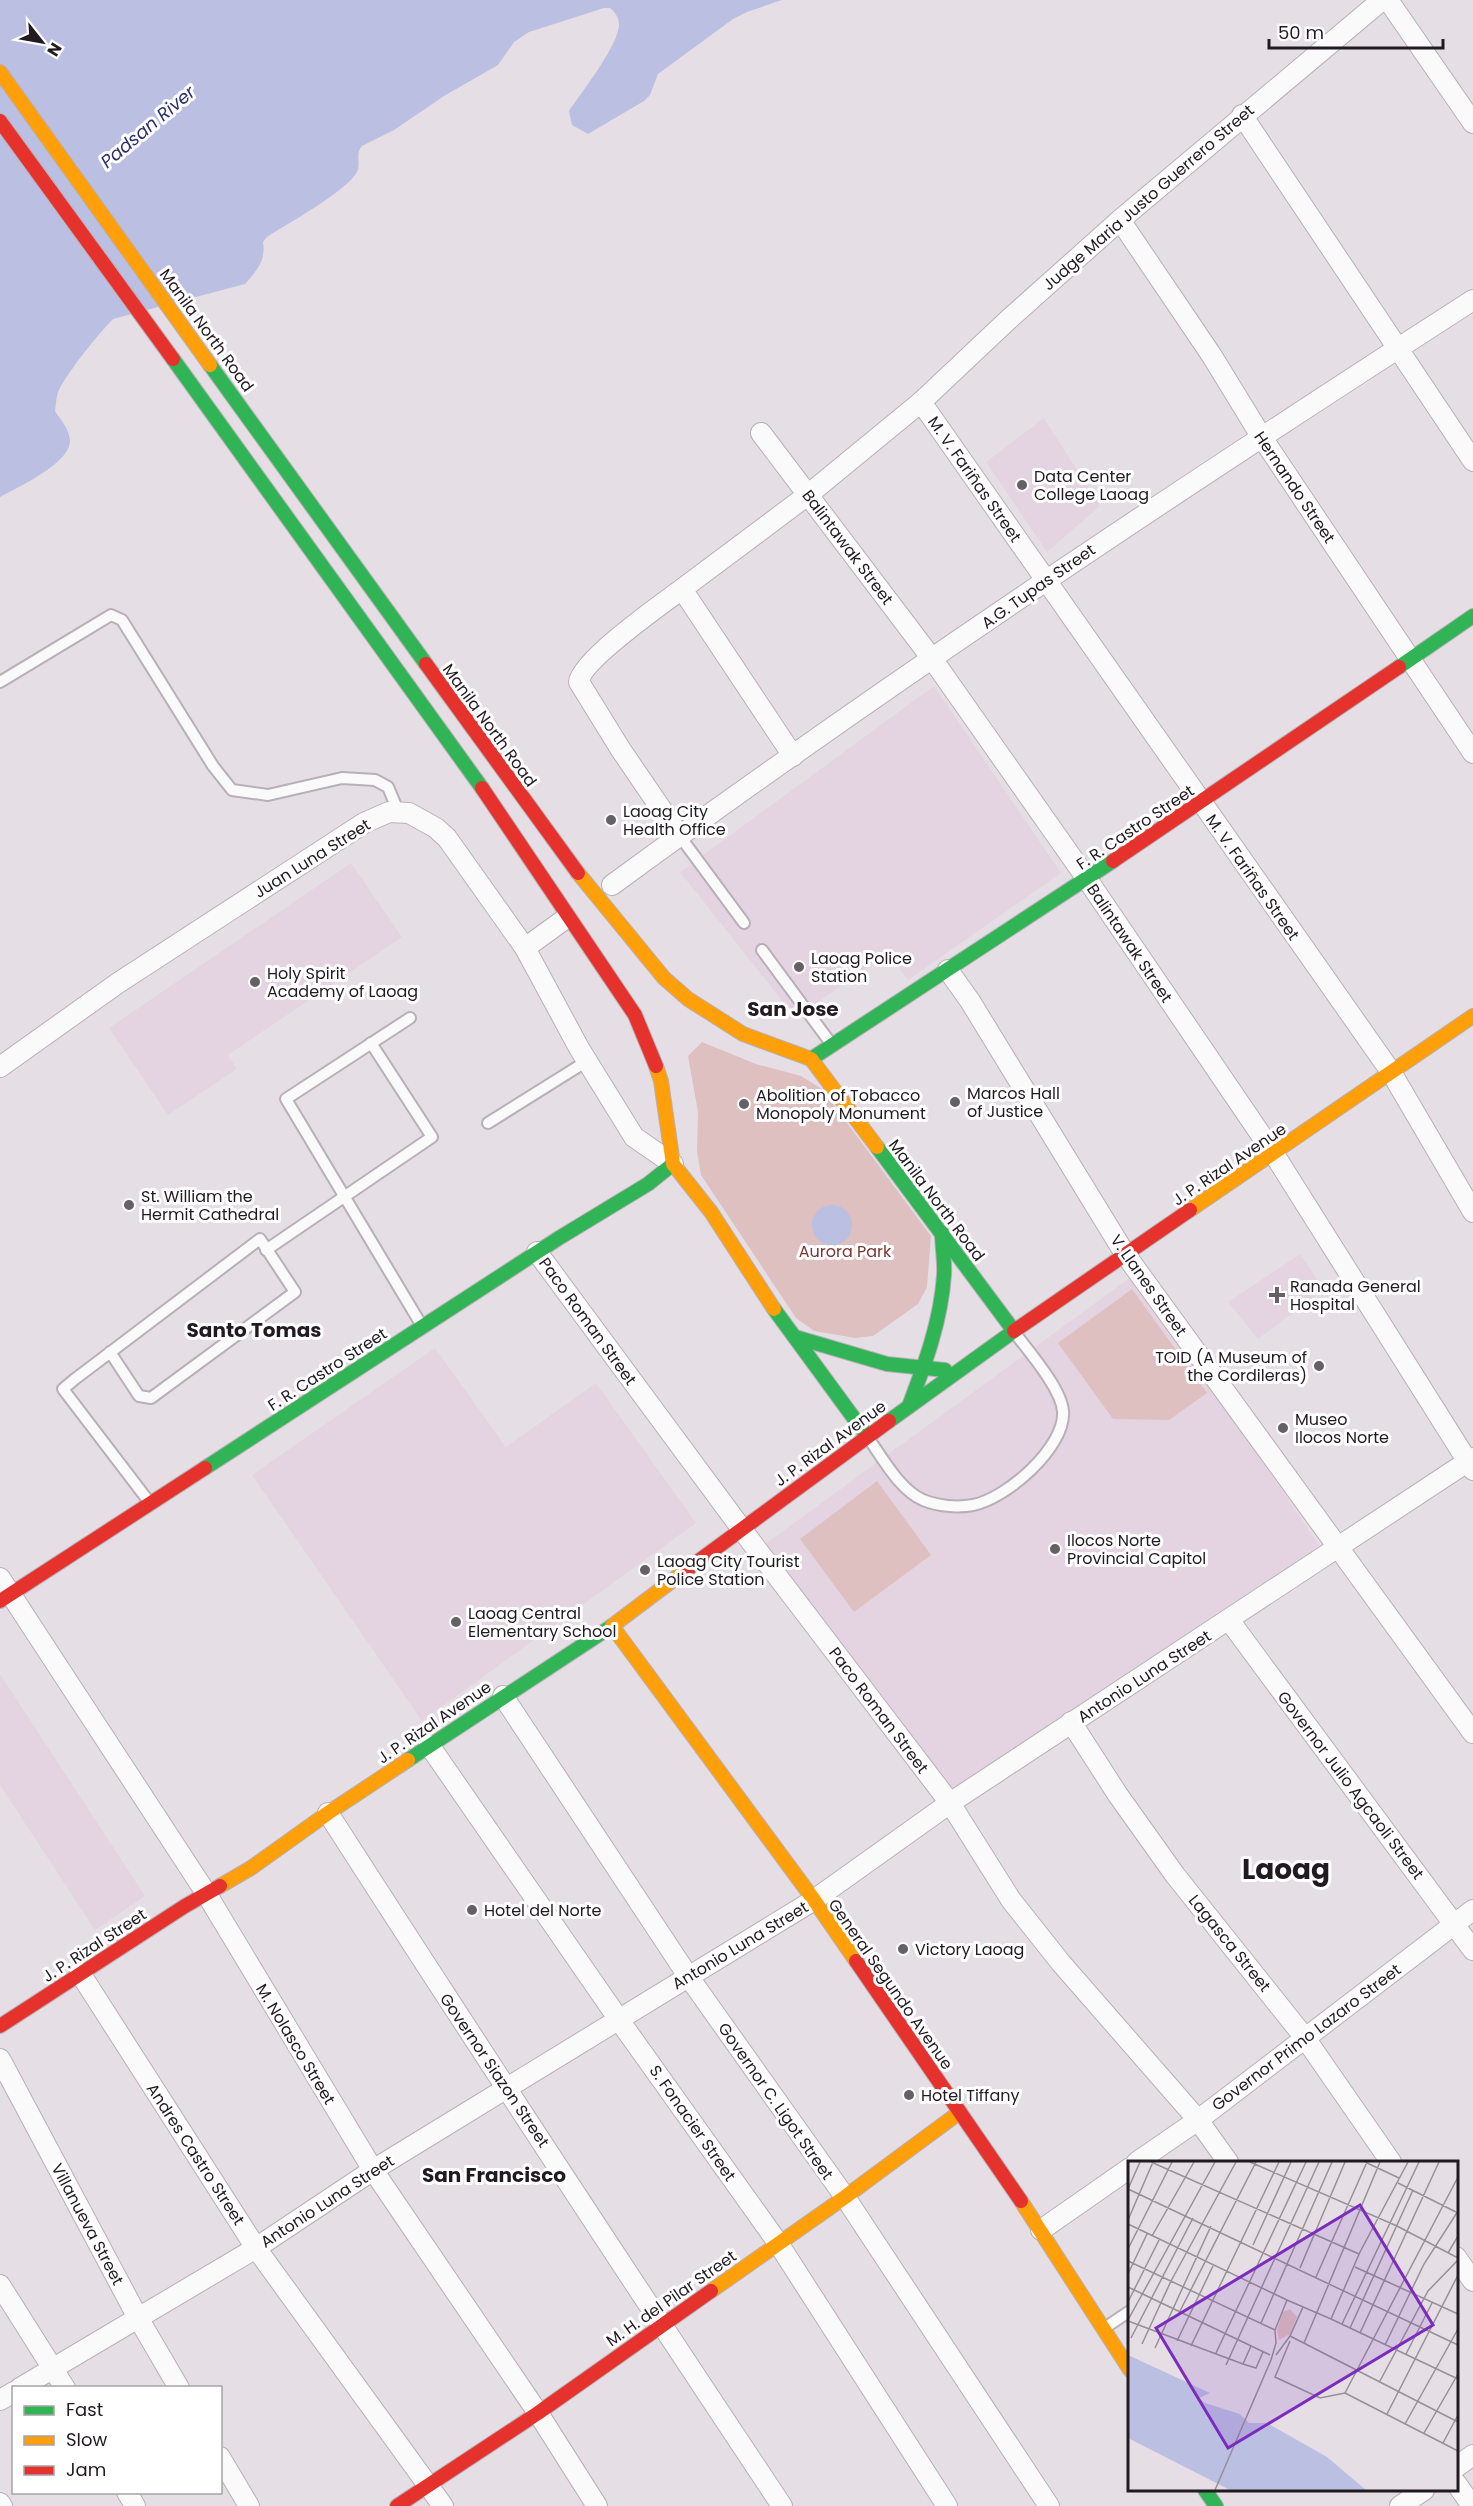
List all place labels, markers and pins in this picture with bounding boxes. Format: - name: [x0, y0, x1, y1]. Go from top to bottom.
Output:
- place label: Data Center College Laoag: [1034, 465, 1149, 506]
- marker: Data Center College Laoag: [1015, 478, 1029, 492]
- place label: Laoag City Health Office: [623, 800, 726, 841]
- marker: Laoag City Health Office: [604, 813, 618, 827]
- place label: Laoag Police Station: [811, 947, 912, 988]
- marker: Laoag Police Station: [792, 960, 806, 974]
- place label: Holy Spirit Academy of Laoag: [267, 962, 418, 1003]
- marker: Holy Spirit Academy of Laoag: [248, 975, 262, 989]
- place label: Marcos Hall of Justice: [967, 1082, 1060, 1123]
- place label: Abolition of Tobacco Monopoly Monument: [756, 1084, 926, 1125]
- marker: Marcos Hall of Justice: [948, 1095, 962, 1109]
- marker: Abolition of Tobacco Monopoly Monument: [737, 1097, 751, 1111]
- place label: St. William the Hermit Cathedral: [141, 1185, 279, 1226]
- marker: St. William the Hermit Cathedral: [122, 1198, 136, 1212]
- place label: Ranada General Hospital: [1290, 1275, 1421, 1316]
- marker: Ranada General Hospital: [1268, 1286, 1286, 1304]
- place label: TOID (A Museum of the Cordileras): [1155, 1346, 1307, 1387]
- marker: TOID (A Museum of the Cordileras): [1312, 1359, 1326, 1373]
- place label: Museo Ilocos Norte: [1295, 1408, 1389, 1449]
- marker: Museo Ilocos Norte: [1276, 1421, 1290, 1435]
- place label: Ilocos Norte Provincial Capitol: [1067, 1529, 1206, 1570]
- marker: Ilocos Norte Provincial Capitol: [1048, 1542, 1062, 1556]
- place label: Laoag City Tourist Police Station: [657, 1550, 800, 1591]
- marker: Laoag City Tourist Police Station: [638, 1563, 652, 1577]
- place label: Laoag Central Elementary School: [468, 1602, 616, 1643]
- marker: Laoag Central Elementary School: [449, 1615, 463, 1629]
- place label: Hotel del Norte: [484, 1899, 601, 1922]
- marker: Hotel del Norte: [465, 1903, 479, 1917]
- place label: Victory Laoag: [915, 1938, 1024, 1961]
- marker: Victory Laoag: [896, 1942, 910, 1956]
- place label: Hotel Tiffany: [921, 2084, 1019, 2107]
- marker: Hotel Tiffany: [902, 2088, 916, 2102]

